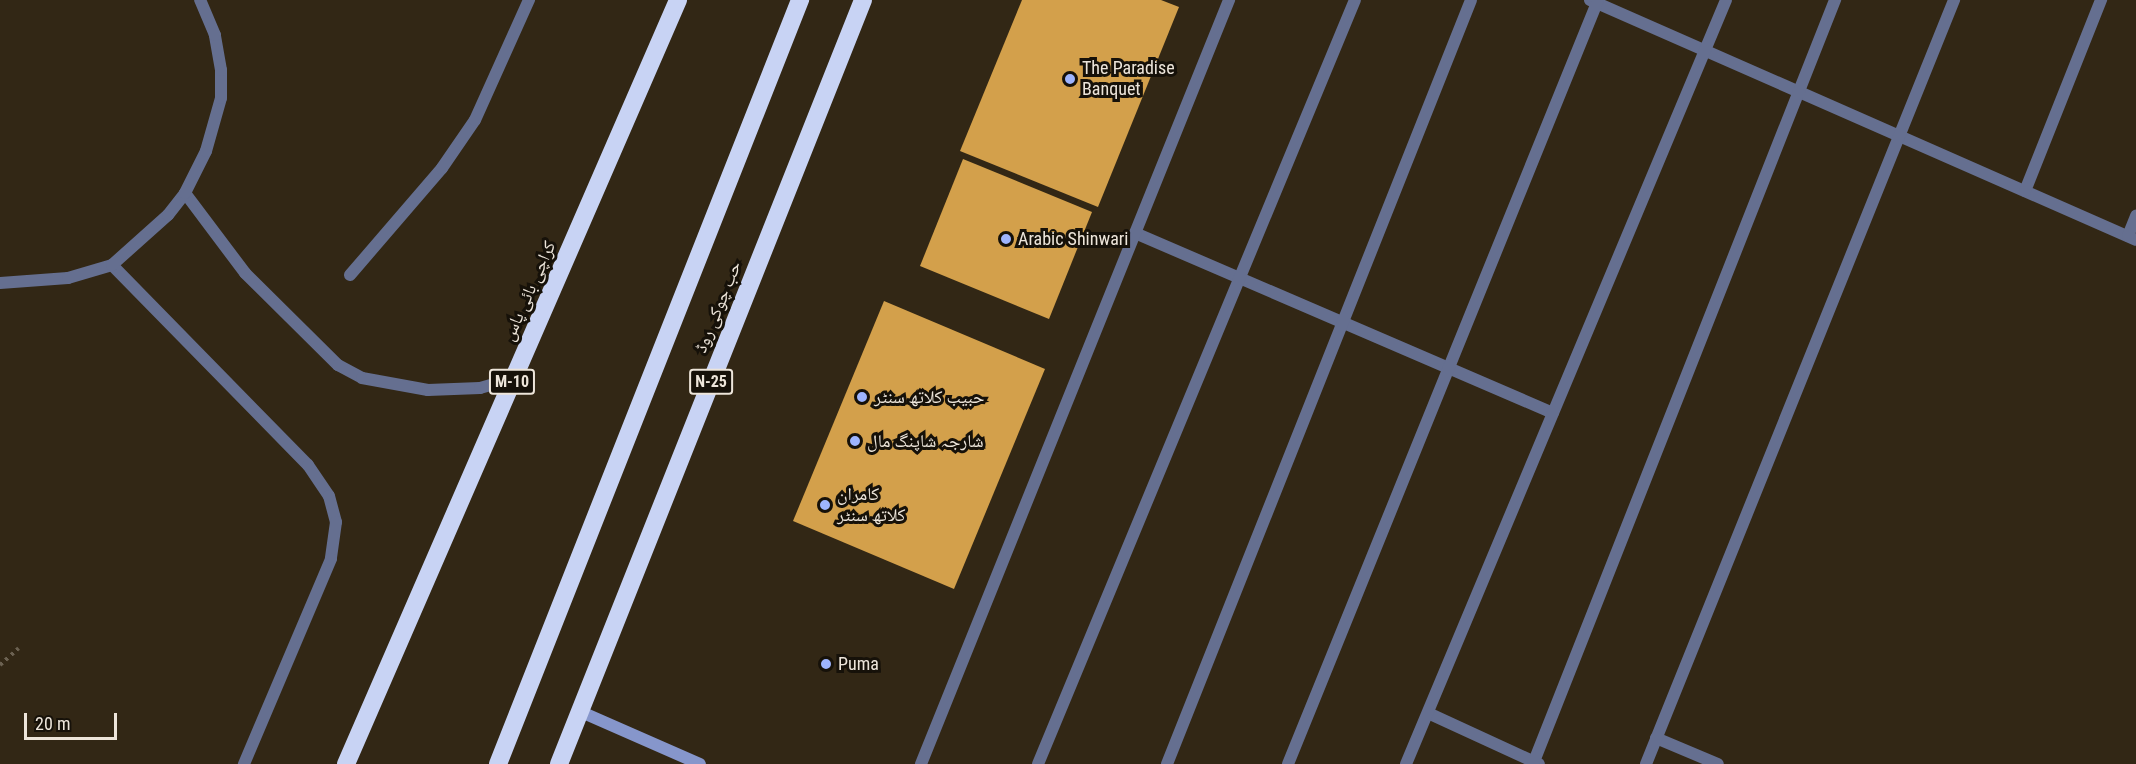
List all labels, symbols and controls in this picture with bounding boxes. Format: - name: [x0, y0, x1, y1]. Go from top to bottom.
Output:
- place label: The Paradise Banquet: [1082, 58, 1175, 100]
- marker: The Paradise Banquet: [1063, 72, 1077, 86]
- place label: Arabic Shinwari: [1018, 228, 1128, 250]
- marker: Arabic Shinwari: [999, 232, 1013, 246]
- street label: کراچی بائی پاس: [497, 238, 561, 344]
- street label: حب چوکی روڈ: [690, 258, 746, 356]
- road number: M-10: [488, 369, 536, 395]
- road number: N-25: [688, 369, 734, 395]
- place label: حبیب کلاتھ سنٹر: [874, 386, 984, 408]
- marker: حبیب کلاتھ سنٹر: [855, 390, 869, 404]
- place label: شارجہ شاپنگ مال: [867, 430, 984, 452]
- marker: شارجہ شاپنگ مال: [848, 434, 862, 448]
- place label: کامران کلاتھ سنٹر: [837, 484, 905, 526]
- marker: کامران کلاتھ سنٹر: [818, 498, 832, 512]
- place label: Puma: [838, 653, 879, 675]
- marker: Puma: [819, 657, 833, 671]
- scale bar: [27, 701, 120, 739]
- text: 20 m: [35, 713, 70, 734]

